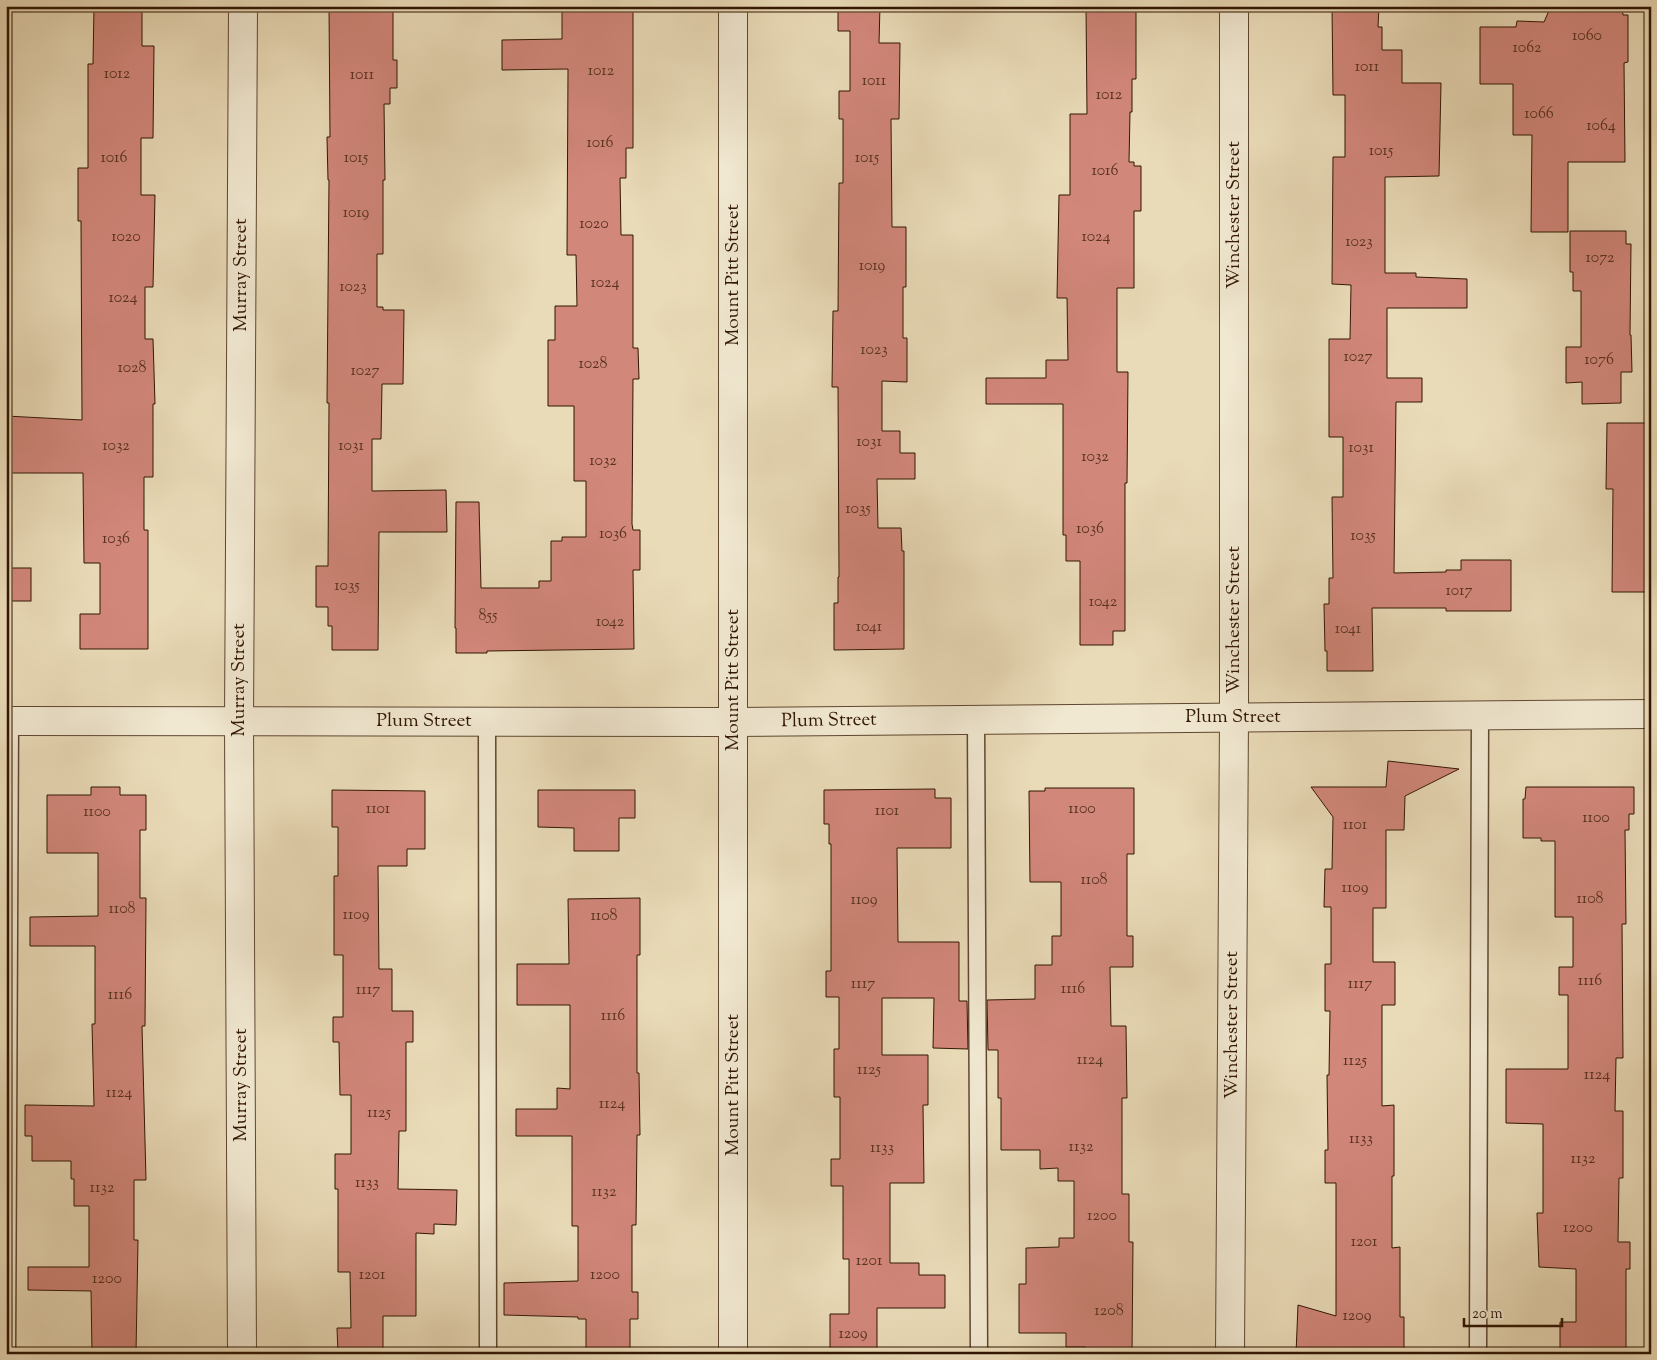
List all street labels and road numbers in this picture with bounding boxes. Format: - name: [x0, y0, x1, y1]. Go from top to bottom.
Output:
- street label: Winchester Street: [1221, 141, 1248, 289]
- street label: Mount Pitt Street: [720, 204, 747, 346]
- street label: Murray Street: [228, 218, 255, 332]
- street label: Winchester Street: [1221, 546, 1248, 694]
- street label: Mount Pitt Street: [720, 609, 747, 751]
- street label: Murray Street: [226, 623, 253, 737]
- street label: Plum Street: [1185, 704, 1281, 731]
- street label: Plum Street: [781, 707, 878, 735]
- street label: Plum Street: [376, 708, 472, 735]
- street label: Winchester Street: [1219, 951, 1246, 1099]
- street label: Mount Pitt Street: [720, 1014, 747, 1156]
- street label: Murray Street: [228, 1028, 255, 1142]

